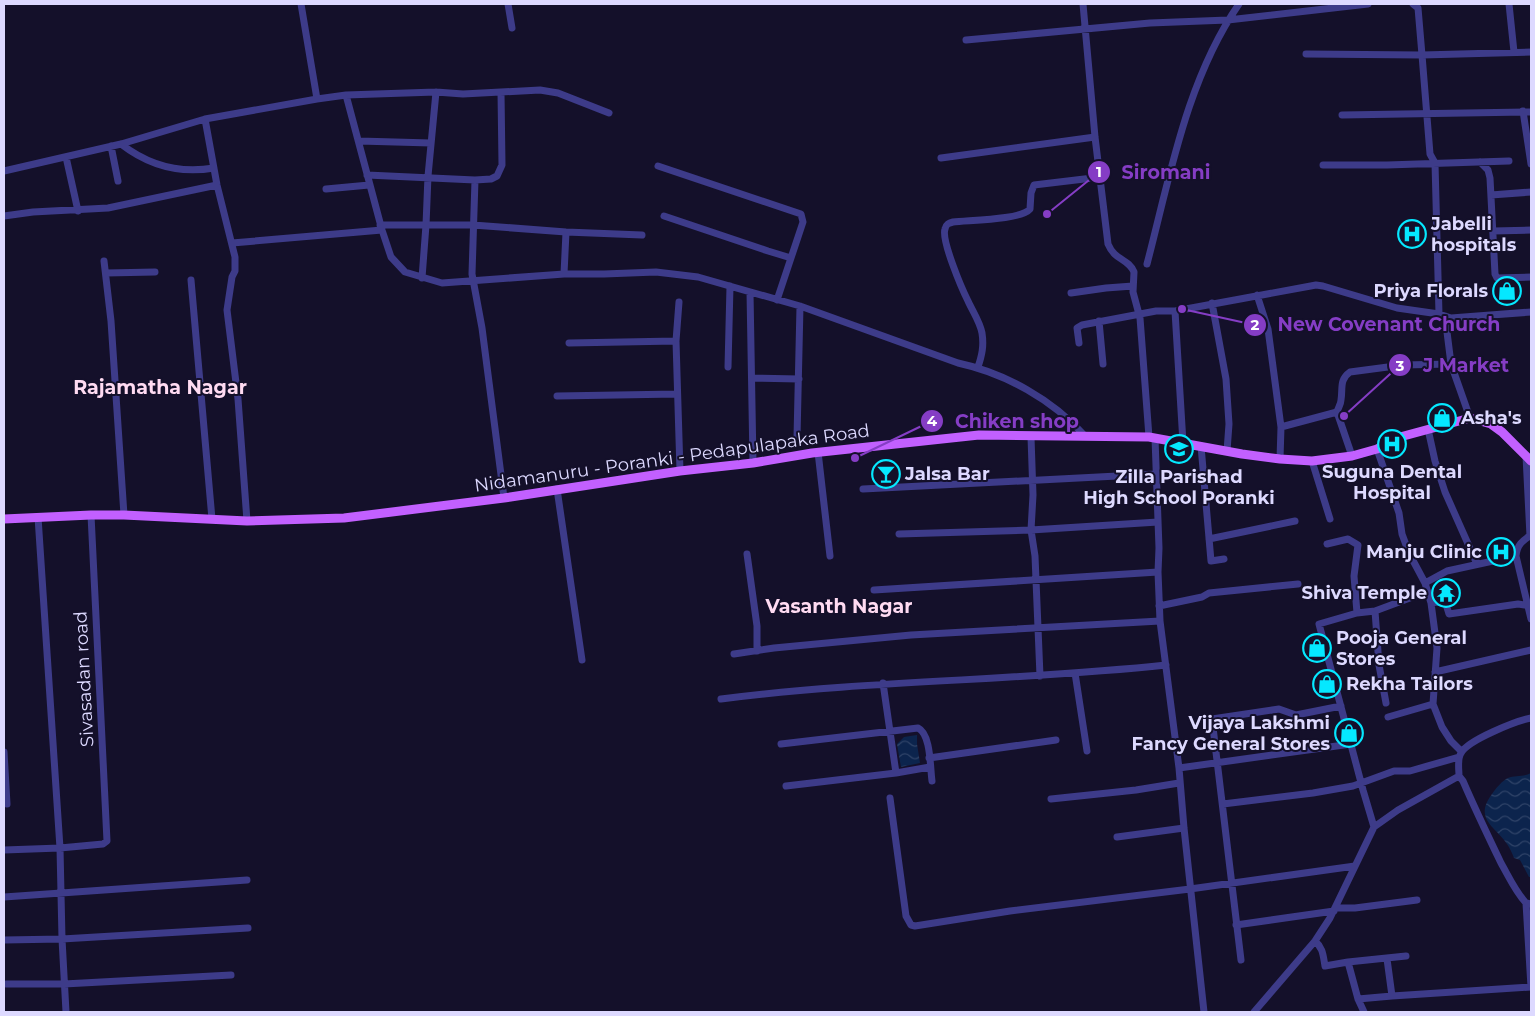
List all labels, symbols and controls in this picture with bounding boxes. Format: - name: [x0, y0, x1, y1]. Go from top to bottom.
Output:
- callout: Siromani: [1087, 155, 1221, 189]
- text: Siromani: [1122, 161, 1210, 184]
- text: 1: [1096, 162, 1102, 181]
- place label: Jabelli hospitals: [1430, 213, 1517, 256]
- hospital icon: Jabelli hospitals: [1397, 219, 1427, 249]
- shop icon: Priya Florals: [1492, 276, 1522, 306]
- place label: Priya Florals: [1373, 280, 1488, 302]
- callout: New Covenant Church: [1242, 308, 1510, 342]
- text: New Covenant Church: [1278, 313, 1500, 336]
- text: 2: [1251, 315, 1260, 334]
- callout: J Market: [1388, 348, 1519, 382]
- text: J Market: [1422, 354, 1509, 377]
- text: 3: [1395, 356, 1405, 375]
- district label: Rajamatha Nagar: [73, 376, 247, 399]
- shop icon: Asha's: [1427, 403, 1457, 433]
- callout: Chiken shop: [920, 404, 1089, 438]
- place label: Asha's: [1460, 407, 1522, 429]
- text: Chiken shop: [955, 410, 1079, 433]
- text: 4: [927, 411, 938, 430]
- street label: Nidamanuru - Poranki - Pedapulapaka Road: [473, 419, 871, 497]
- hospital icon: Suguna Dental Hospital: [1377, 429, 1407, 459]
- school or university icon: Zilla Parishad High School Poranki: [1164, 434, 1194, 464]
- bar icon: Jalsa Bar: [871, 459, 901, 489]
- place label: Suguna Dental Hospital: [1322, 461, 1462, 504]
- place label: Jalsa Bar: [904, 463, 990, 485]
- place label: Zilla Parishad High School Poranki: [1083, 466, 1275, 509]
- hospital icon: Manju Clinic: [1486, 537, 1516, 567]
- place label: Manju Clinic: [1366, 541, 1482, 563]
- temple icon: Shiva Temple: [1431, 578, 1461, 608]
- place label: Shiva Temple: [1302, 582, 1427, 604]
- district label: Vasanth Nagar: [765, 595, 912, 618]
- street label: Sivasadan road: [69, 610, 99, 748]
- place label: Pooja General Stores: [1336, 627, 1467, 670]
- shop icon: Pooja General Stores: [1302, 633, 1332, 663]
- shop icon: Rekha Tailors: [1312, 669, 1342, 699]
- place label: Rekha Tailors: [1346, 673, 1473, 695]
- place label: Vijaya Lakshmi Fancy General Stores: [1132, 712, 1330, 755]
- shop icon: Vijaya Lakshmi Fancy General Stores: [1334, 718, 1364, 748]

